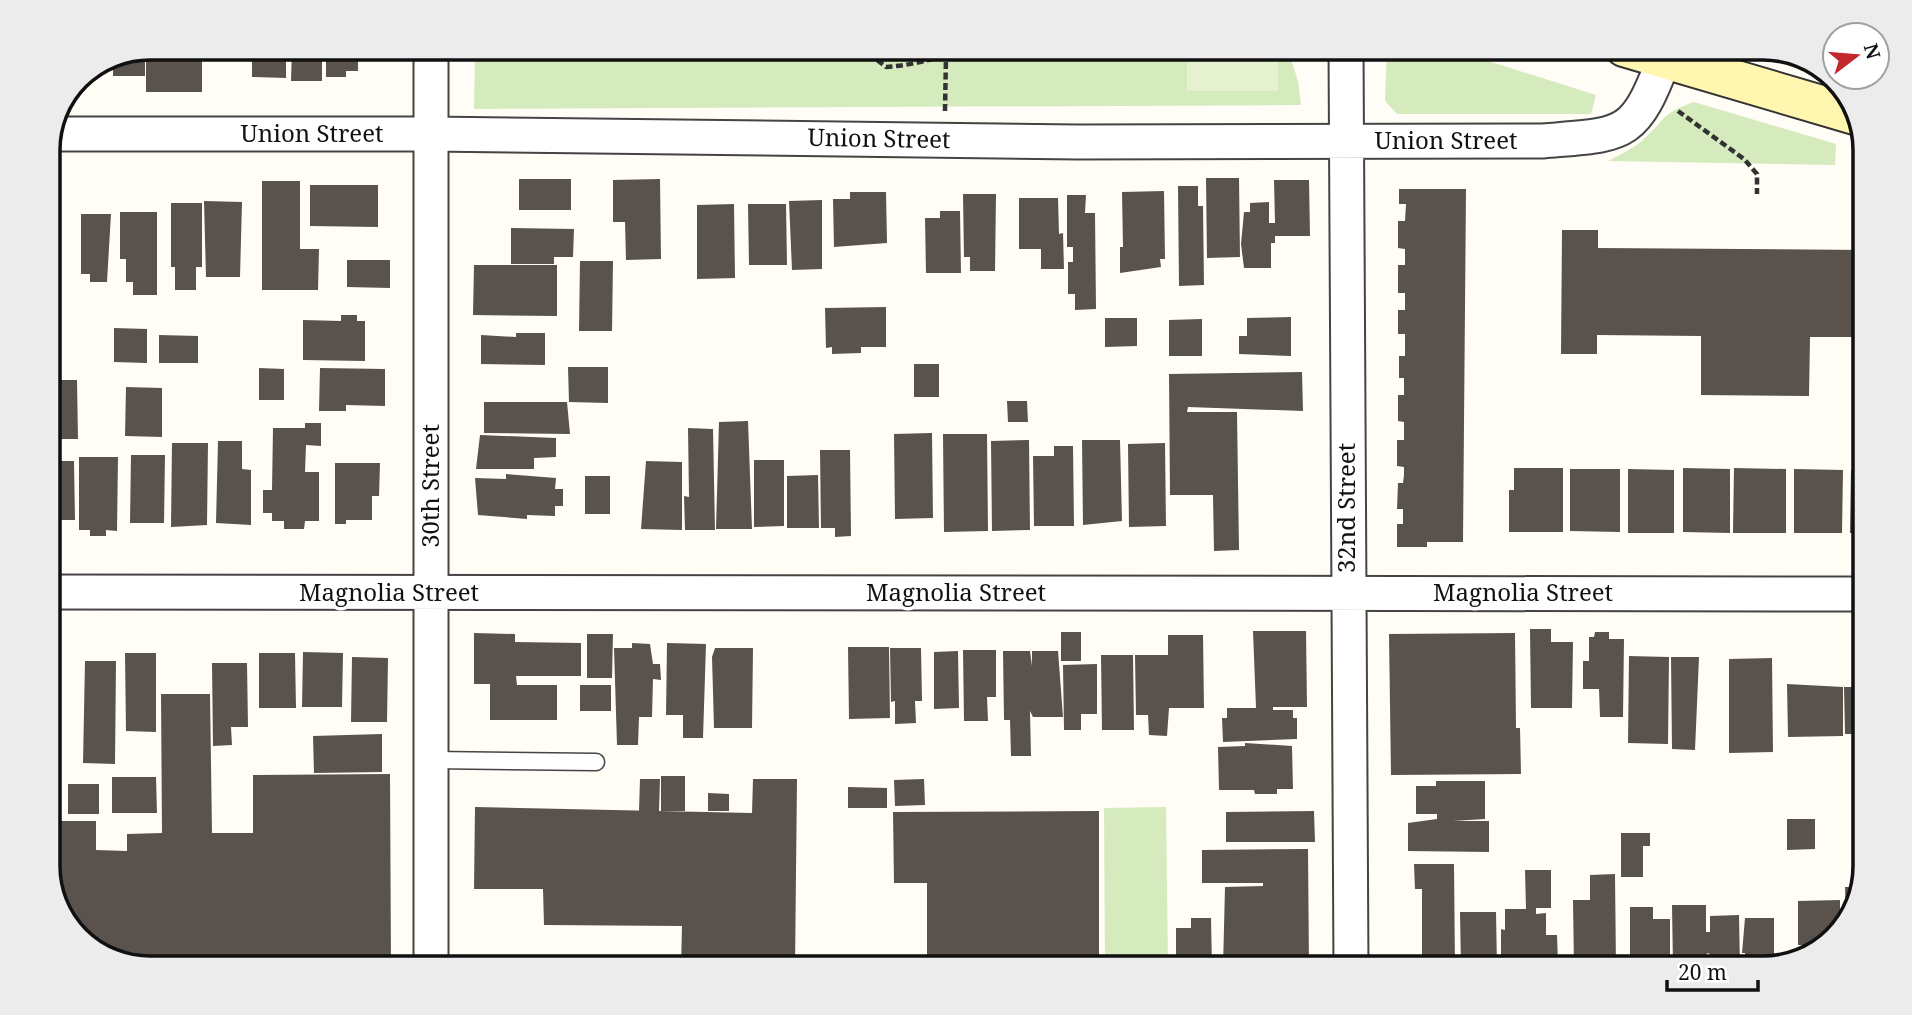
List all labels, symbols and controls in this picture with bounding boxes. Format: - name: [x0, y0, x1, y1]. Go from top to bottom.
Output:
- north arrow: [1821, 21, 1891, 91]
- text: N: [1858, 41, 1887, 62]
- street label: Union Street: [241, 116, 383, 149]
- street label: Union Street: [807, 120, 951, 155]
- street label: Union Street: [1375, 123, 1517, 156]
- street label: 30th Street: [413, 424, 446, 548]
- street label: 32nd Street: [1329, 443, 1362, 573]
- street label: Magnolia Street: [299, 575, 479, 608]
- street label: Magnolia Street: [866, 575, 1046, 608]
- street label: Magnolia Street: [1433, 575, 1613, 608]
- scale bar: [1667, 948, 1758, 992]
- text: 20 m: [1678, 958, 1727, 986]

